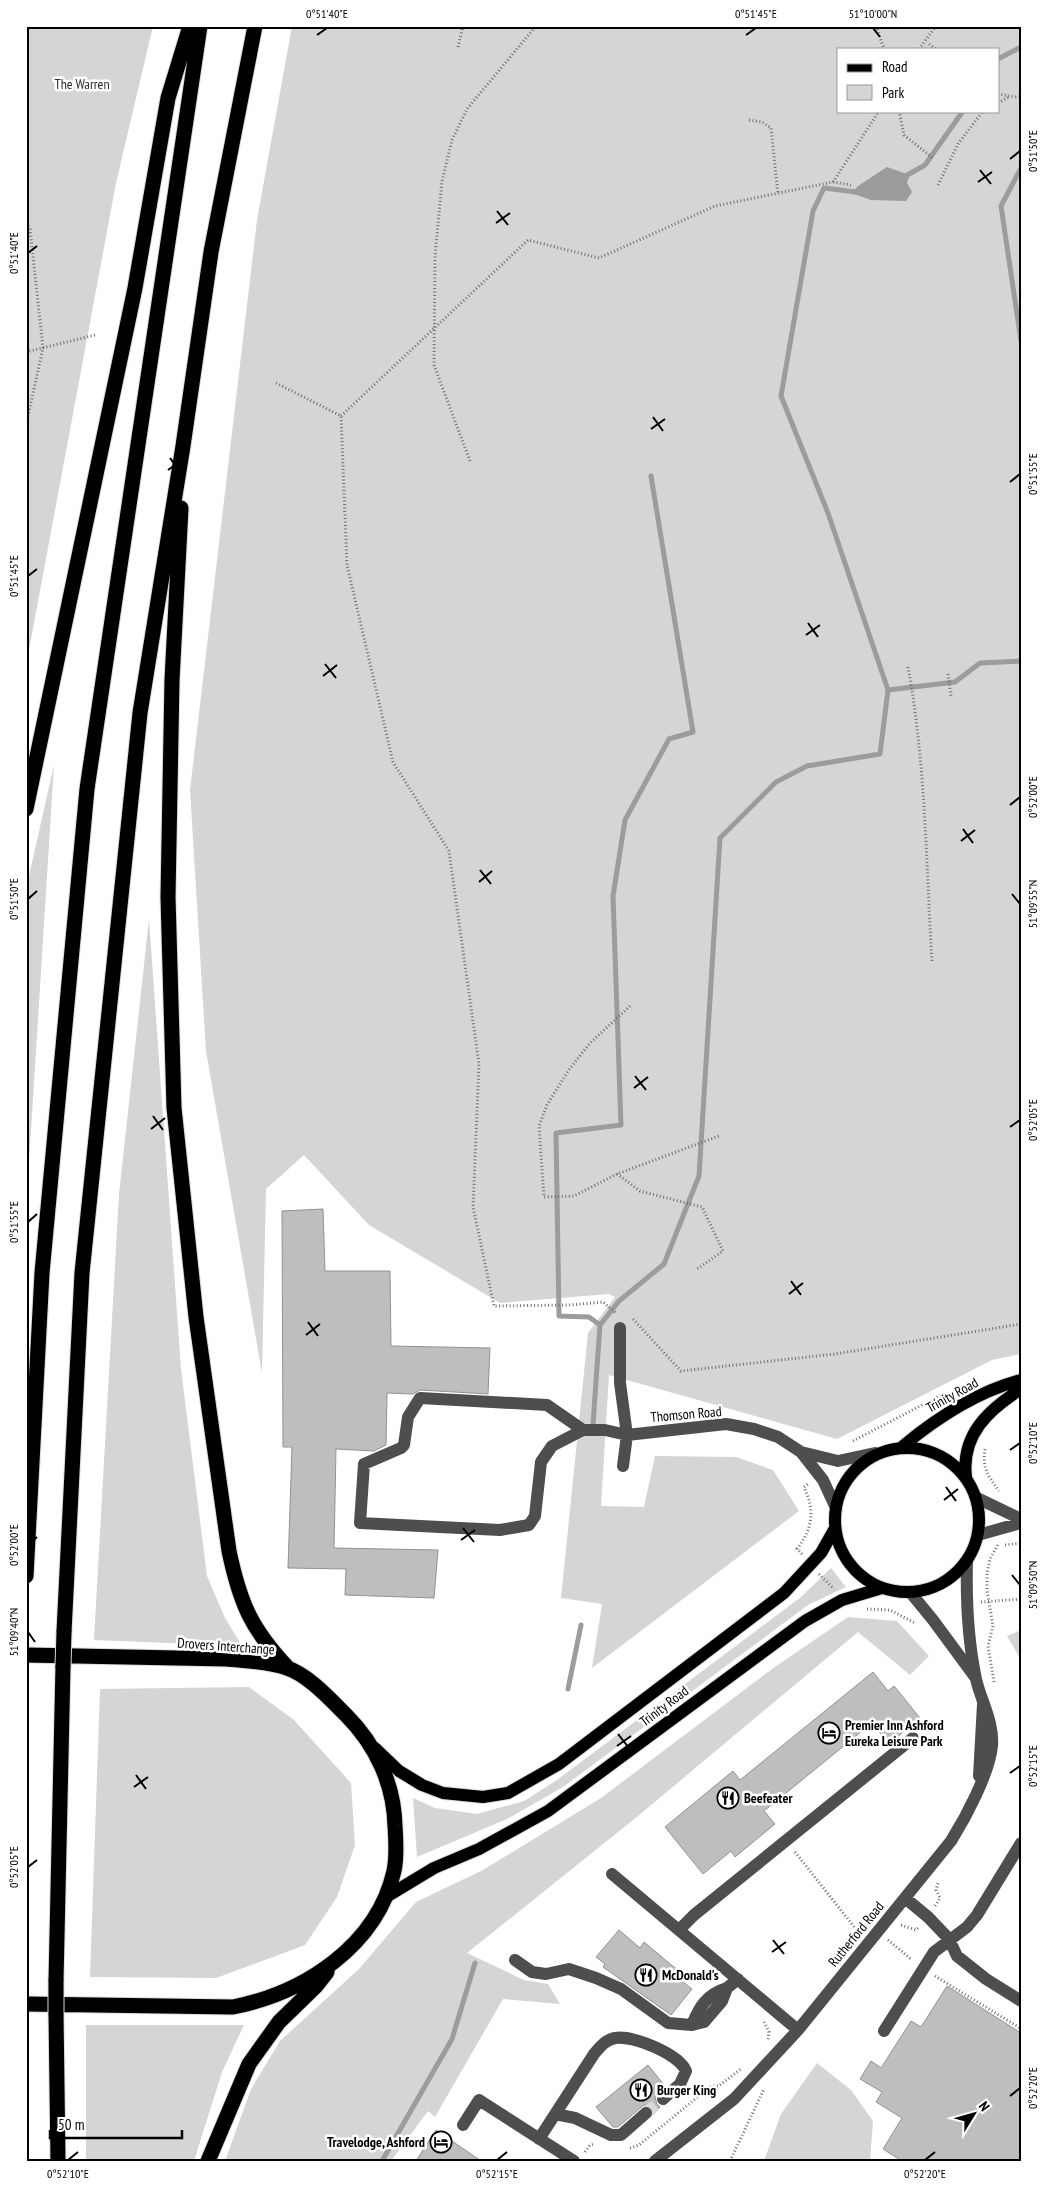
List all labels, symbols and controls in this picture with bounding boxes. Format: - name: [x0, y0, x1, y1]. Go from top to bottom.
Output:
- text: 0°51'40"E: [306, 6, 348, 21]
- text: 0°51'45"E: [735, 6, 777, 21]
- text: 51°10'00"N: [849, 6, 897, 21]
- legend: [837, 48, 1000, 112]
- text: Road: [882, 57, 908, 76]
- park label: The Warren: [54, 75, 110, 93]
- text: Park: [882, 83, 904, 102]
- text: 0°51'50"E: [1025, 130, 1040, 172]
- text: 0°51'40"E: [6, 232, 21, 274]
- text: 0°51'55"E: [1025, 453, 1040, 495]
- text: 0°51'45"E: [6, 555, 21, 597]
- text: 0°52'00"E: [1025, 776, 1040, 818]
- text: 0°51'50"E: [6, 878, 21, 920]
- text: 51°09'55"N: [1025, 880, 1040, 928]
- text: 0°52'05"E: [1025, 1099, 1040, 1141]
- text: 0°51'55"E: [6, 1201, 21, 1243]
- street label: Trinity Road: [923, 1373, 981, 1417]
- street label: Thomson Road: [650, 1402, 722, 1426]
- text: 0°52'10"E: [1025, 1422, 1040, 1464]
- text: 0°52'00"E: [6, 1524, 21, 1566]
- text: 51°09'50"N: [1025, 1561, 1040, 1609]
- text: 51°09'40"N: [6, 1608, 21, 1656]
- street label: Drovers Interchange: [177, 1634, 275, 1658]
- street label: Trinity Road: [636, 1682, 692, 1730]
- place label: Premier Inn Ashford Eureka Leisure Park: [845, 1716, 944, 1750]
- hotel icon: Premier Inn Ashford Eureka Leisure Park: [817, 1721, 841, 1745]
- text: 0°52'15"E: [1025, 1745, 1040, 1787]
- restaurant icon: Beefeater: [716, 1786, 740, 1810]
- place label: Beefeater: [744, 1789, 793, 1807]
- text: 0°52'05"E: [6, 1846, 21, 1888]
- street label: Rutherford Road: [824, 1898, 888, 1970]
- restaurant icon: McDonald's: [634, 1963, 658, 1987]
- place label: McDonald's: [662, 1966, 719, 1984]
- text: 0°52'20"E: [1025, 2067, 1040, 2109]
- restaurant icon: Burger King: [629, 2078, 653, 2102]
- place label: Burger King: [657, 2081, 716, 2099]
- north arrow: [950, 2090, 1000, 2140]
- text: N: [975, 2098, 994, 2115]
- scale bar: [50, 2107, 182, 2139]
- text: 50 m: [58, 2115, 84, 2134]
- hotel icon: Travelodge, Ashford: [429, 2130, 453, 2154]
- place label: Travelodge, Ashford: [327, 2133, 425, 2151]
- text: 0°52'10"E: [47, 2166, 89, 2181]
- text: 0°52'15"E: [476, 2166, 518, 2181]
- text: 0°52'20"E: [904, 2166, 946, 2181]

